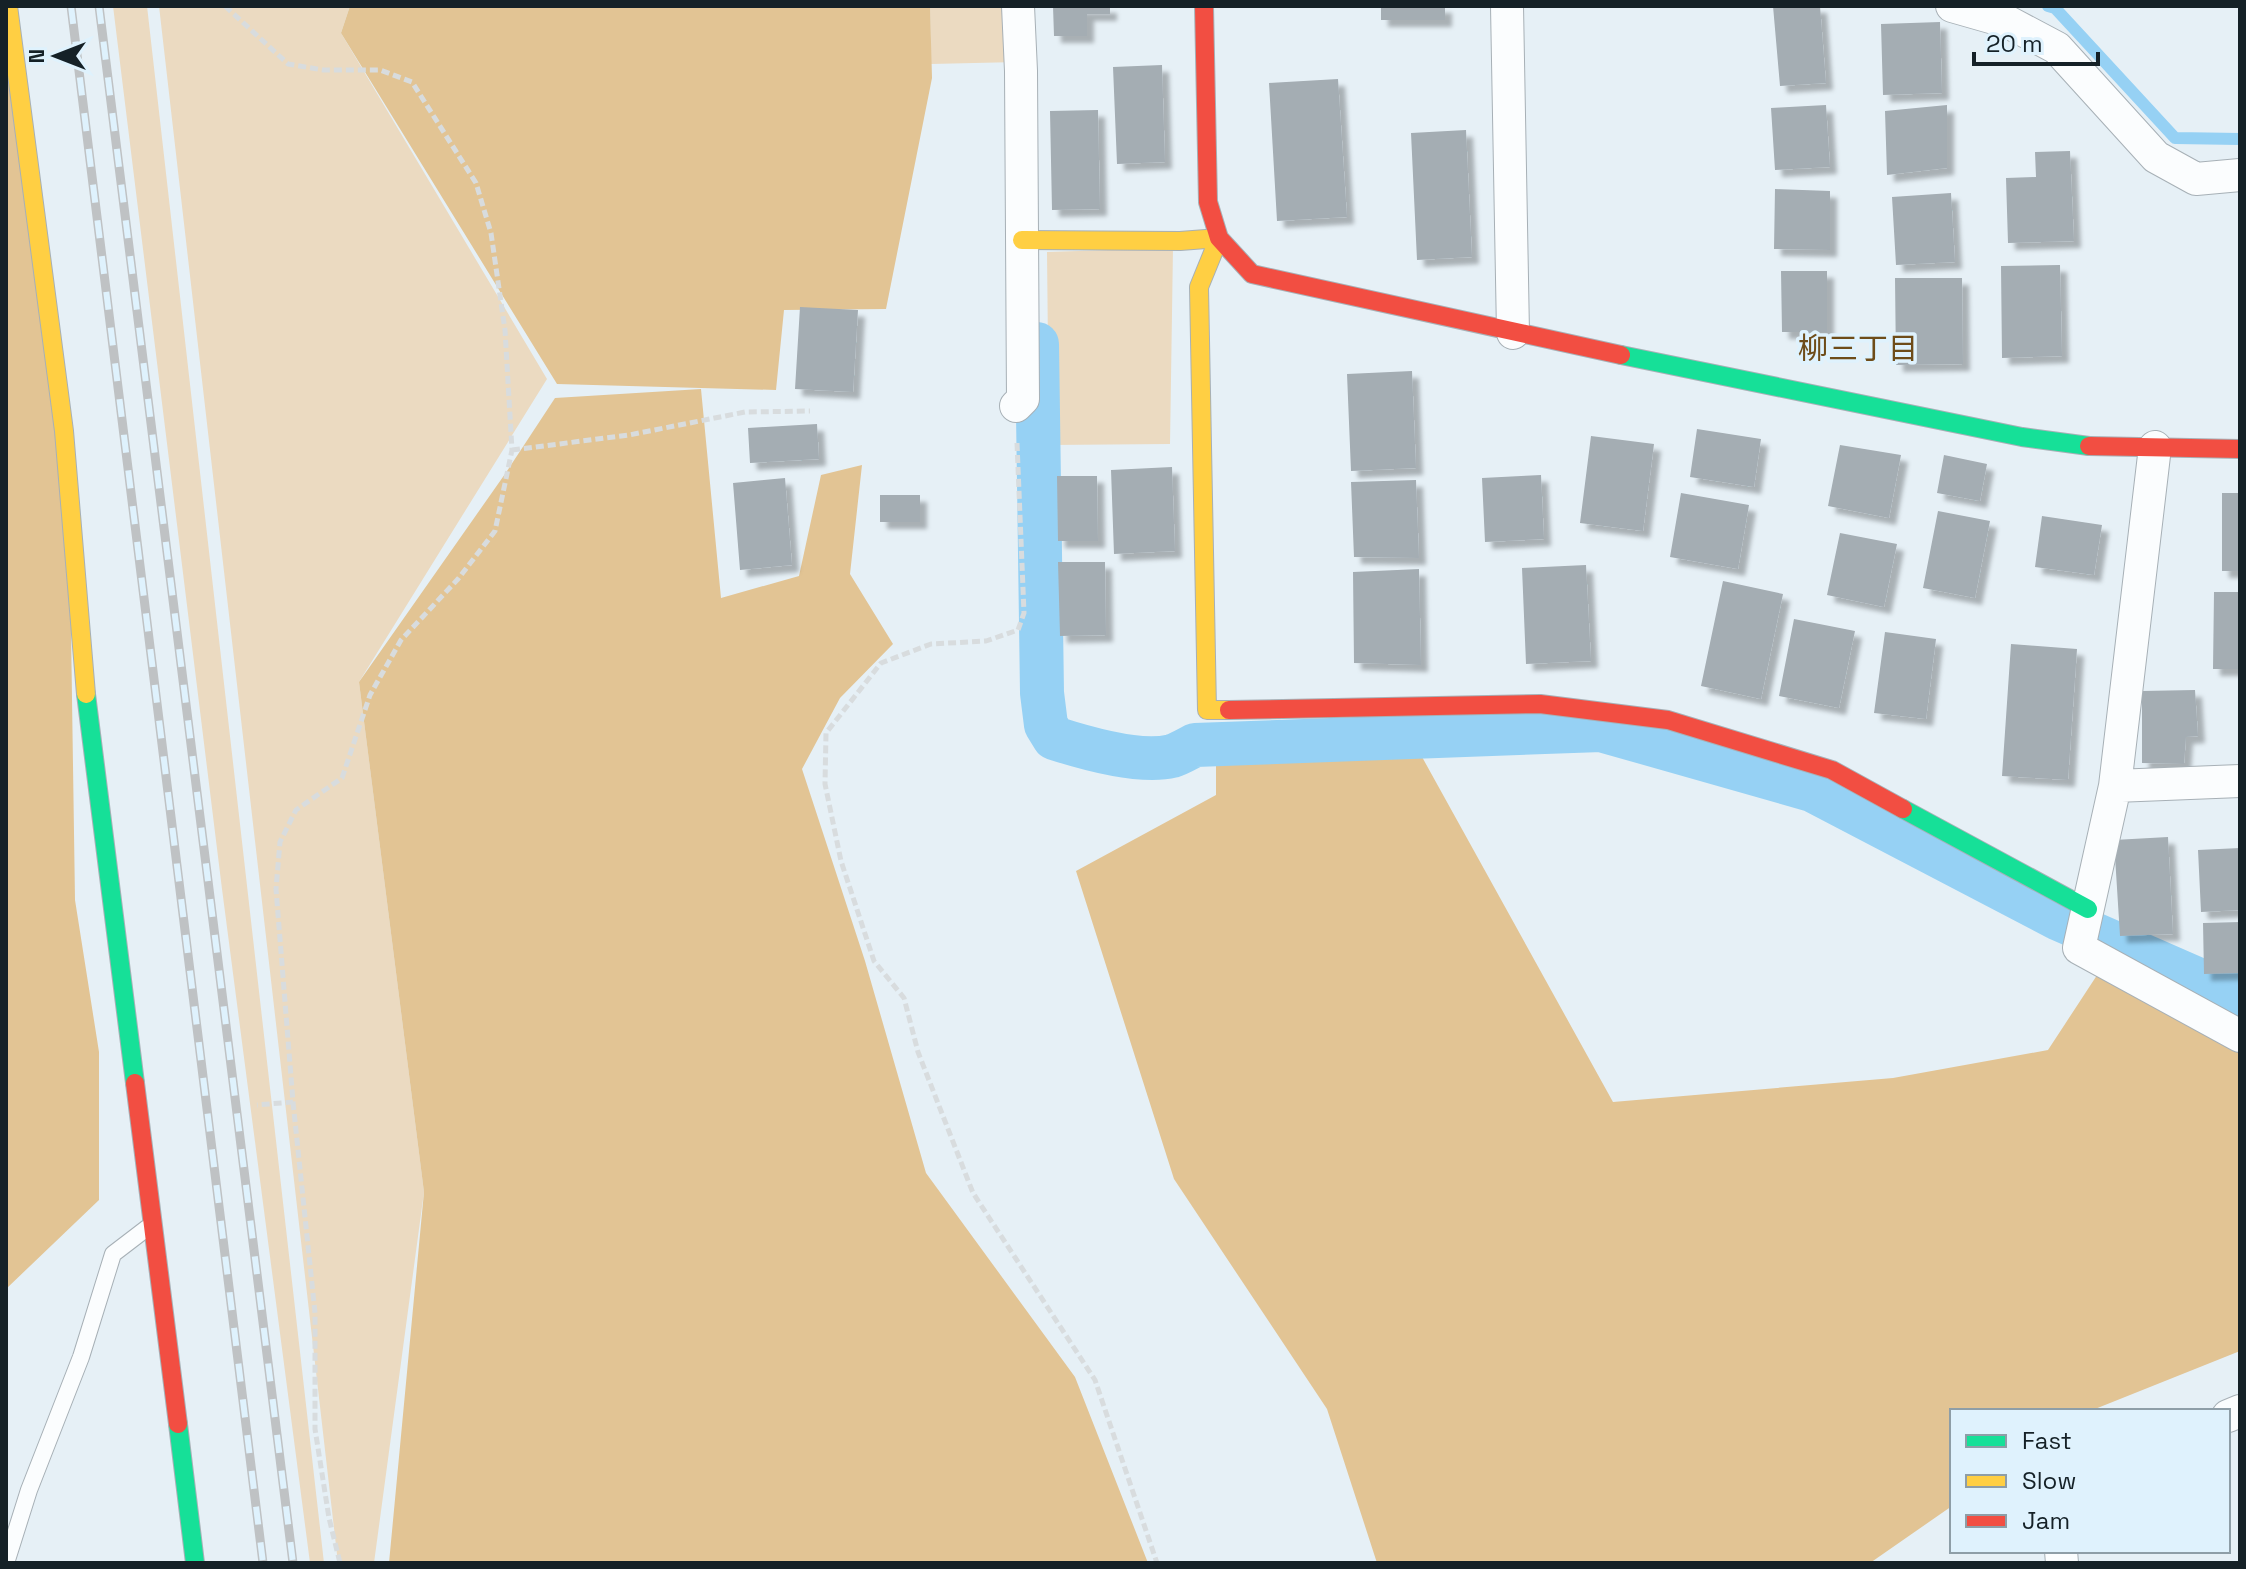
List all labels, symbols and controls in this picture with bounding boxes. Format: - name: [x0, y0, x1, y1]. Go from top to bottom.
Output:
- north arrow: [16, 16, 96, 96]
- scale bar: [1974, 16, 2098, 66]
- text: 20 m: [1986, 28, 2043, 59]
- text: N: [22, 49, 50, 63]
- district label: 柳三丁目: [1798, 329, 1918, 368]
- legend: [1950, 1409, 2230, 1553]
- text: Fast: [2022, 1425, 2072, 1456]
- text: Slow: [2022, 1465, 2076, 1496]
- text: Jam: [2022, 1505, 2070, 1536]

